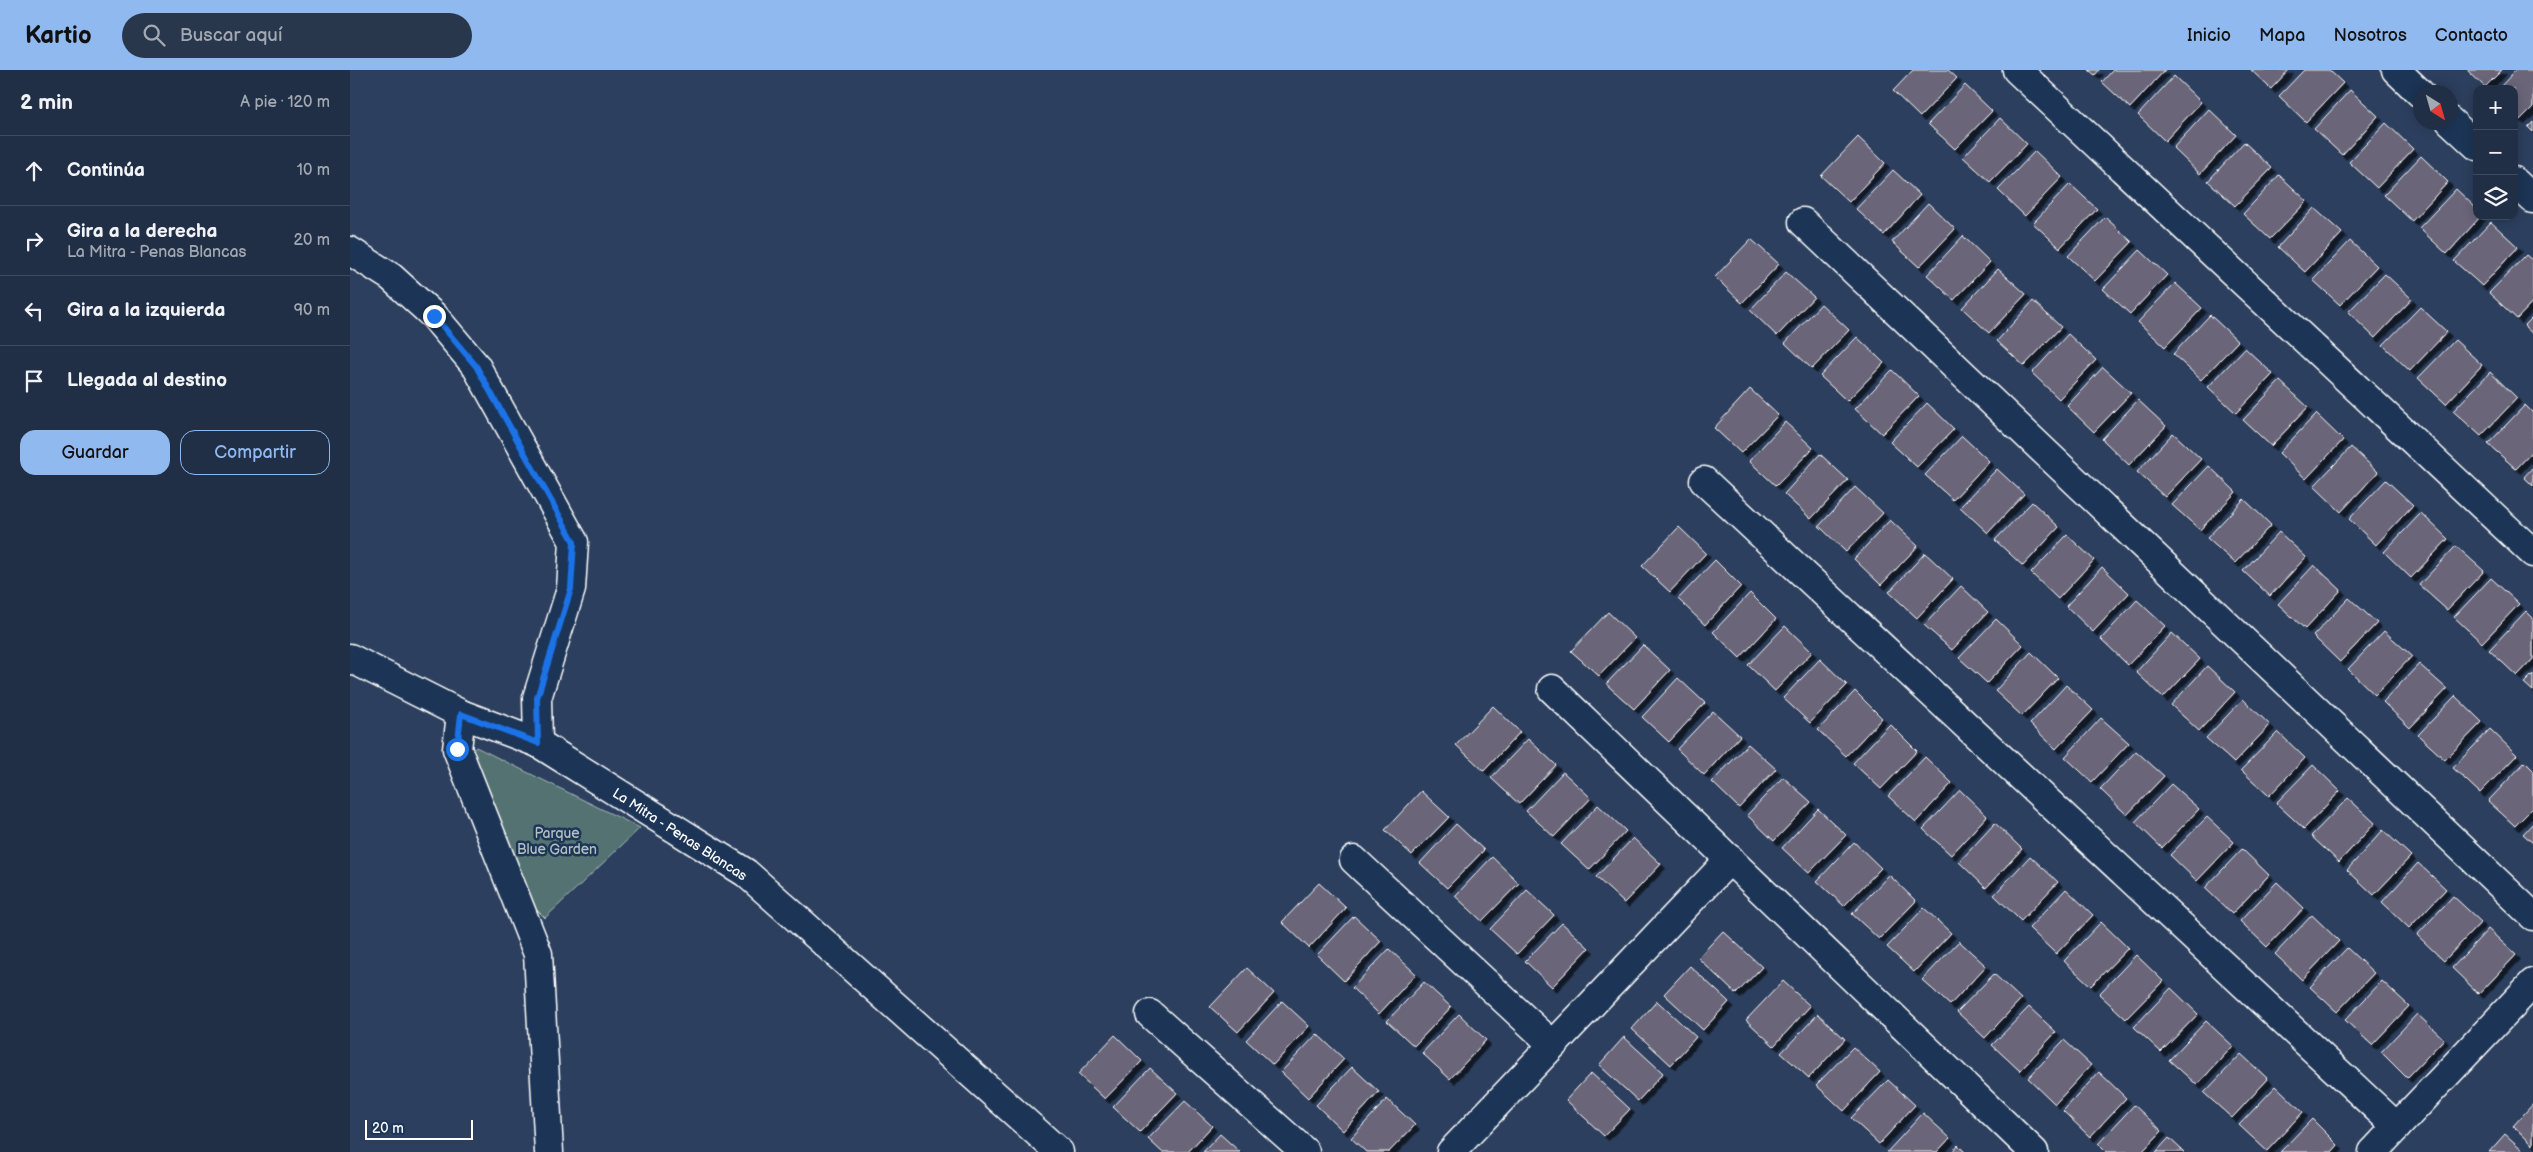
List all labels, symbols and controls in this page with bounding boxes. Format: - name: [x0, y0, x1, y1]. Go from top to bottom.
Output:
- search box: [122, 13, 472, 58]
- text: Kartio: [25, 21, 92, 50]
- icon: search: [140, 21, 168, 49]
- text: Buscar aquí: [180, 24, 282, 47]
- text: Inicio: [2187, 25, 2231, 46]
- text: Mapa: [2259, 25, 2305, 46]
- text: Nosotros: [2333, 25, 2407, 46]
- text: Contacto: [2435, 25, 2508, 46]
- north arrow: [2413, 85, 2458, 130]
- map controls: [2473, 85, 2518, 220]
- button: +: [2473, 85, 2518, 130]
- text: 2 min: [20, 90, 73, 115]
- text: A pie · 120 m: [240, 93, 330, 112]
- button: −: [2473, 130, 2518, 175]
- icon: ahead: [20, 157, 48, 185]
- text: Continúa: [67, 159, 145, 182]
- text: 10 m: [297, 161, 330, 180]
- button: layers: [2473, 175, 2518, 220]
- text: Gira a la derecha: [67, 220, 217, 243]
- icon: right: [20, 227, 48, 255]
- text: 20 m: [294, 231, 330, 250]
- text: La Mitra - Penas Blancas: [67, 243, 247, 262]
- icon: left: [20, 297, 48, 325]
- text: Gira a la izquierda: [67, 299, 225, 322]
- text: 90 m: [294, 301, 330, 320]
- route end: [423, 305, 446, 328]
- icon: arrive: [20, 367, 48, 395]
- text: Llegada al destino: [67, 369, 227, 392]
- button: Guardar: [20, 430, 170, 475]
- button: Compartir: [180, 430, 330, 475]
- route start: [446, 738, 469, 761]
- street label: La Mitra - Penas Blancas: [609, 785, 750, 884]
- park label: Parque Blue Garden: [517, 825, 597, 858]
- scale bar: [365, 1117, 472, 1140]
- text: 20 m: [372, 1120, 404, 1137]

